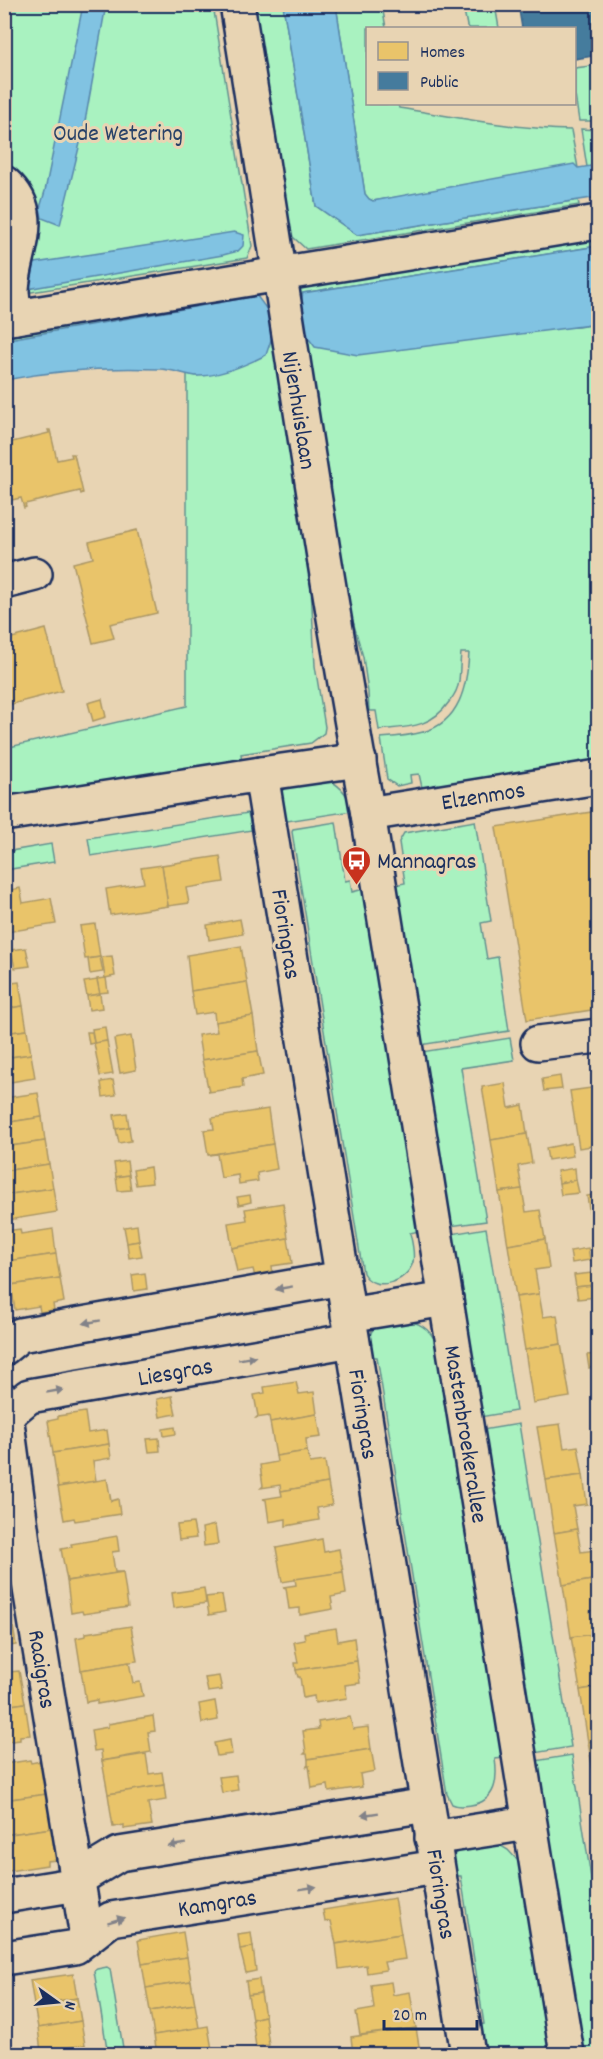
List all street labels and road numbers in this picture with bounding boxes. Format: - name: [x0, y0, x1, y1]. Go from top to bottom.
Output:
- street label: Nijenhuislaan: [271, 349, 323, 472]
- street label: Elzenmos: [439, 775, 528, 821]
- street label: Fioringras: [260, 887, 308, 982]
- street label: Mastenbroekerallee: [433, 1343, 495, 1526]
- street label: Liesgras: [135, 1351, 216, 1397]
- street label: Fioringras: [337, 1367, 385, 1462]
- street label: Raaigras: [17, 1628, 63, 1711]
- street label: Fioringras: [415, 1847, 463, 1942]
- street label: Kamgras: [175, 1882, 259, 1928]

